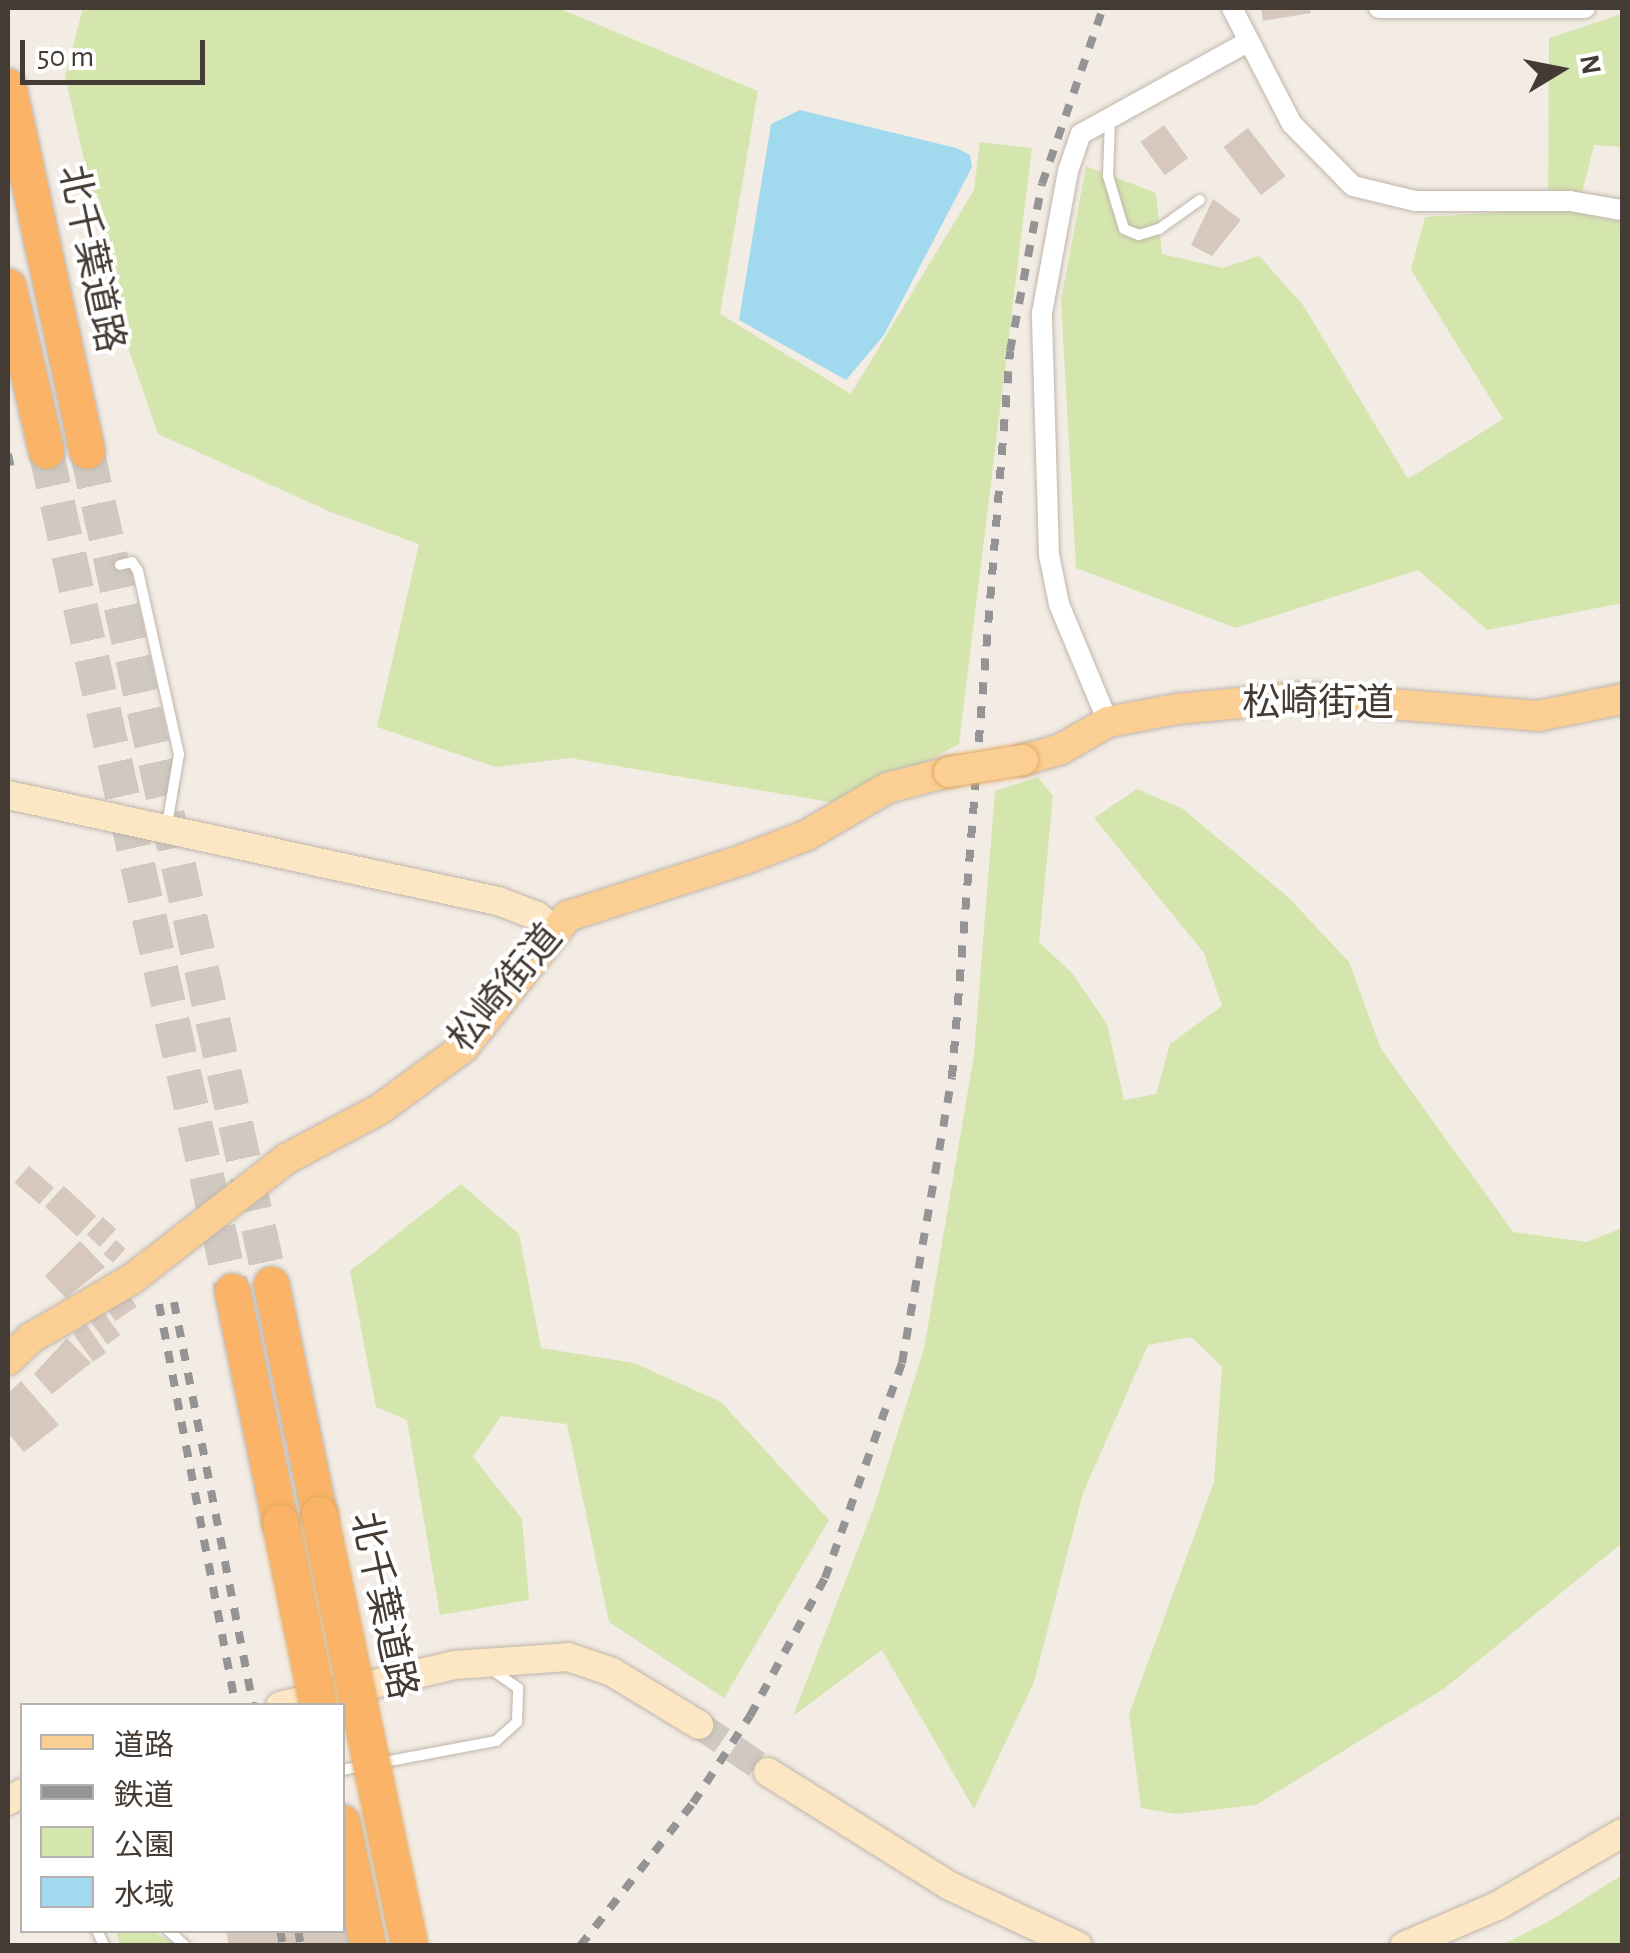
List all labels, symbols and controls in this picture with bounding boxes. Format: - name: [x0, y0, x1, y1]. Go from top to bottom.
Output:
- scale bar: [25, 20, 210, 82]
- north arrow: [1510, 20, 1610, 120]
- text: 50 m: [37, 42, 94, 72]
- text: N: [1574, 53, 1605, 77]
- street label: 北千葉道路: [48, 161, 132, 357]
- street label: 松崎街道: [1242, 682, 1394, 728]
- street label: 松崎街道: [440, 916, 572, 1062]
- street label: 北千葉道路: [340, 1508, 424, 1704]
- legend: [20, 1703, 345, 1933]
- text: 道路: [114, 1731, 174, 1761]
- text: 鉄道: [114, 1781, 174, 1811]
- text: 公園: [114, 1831, 174, 1861]
- text: 水域: [114, 1881, 174, 1911]

